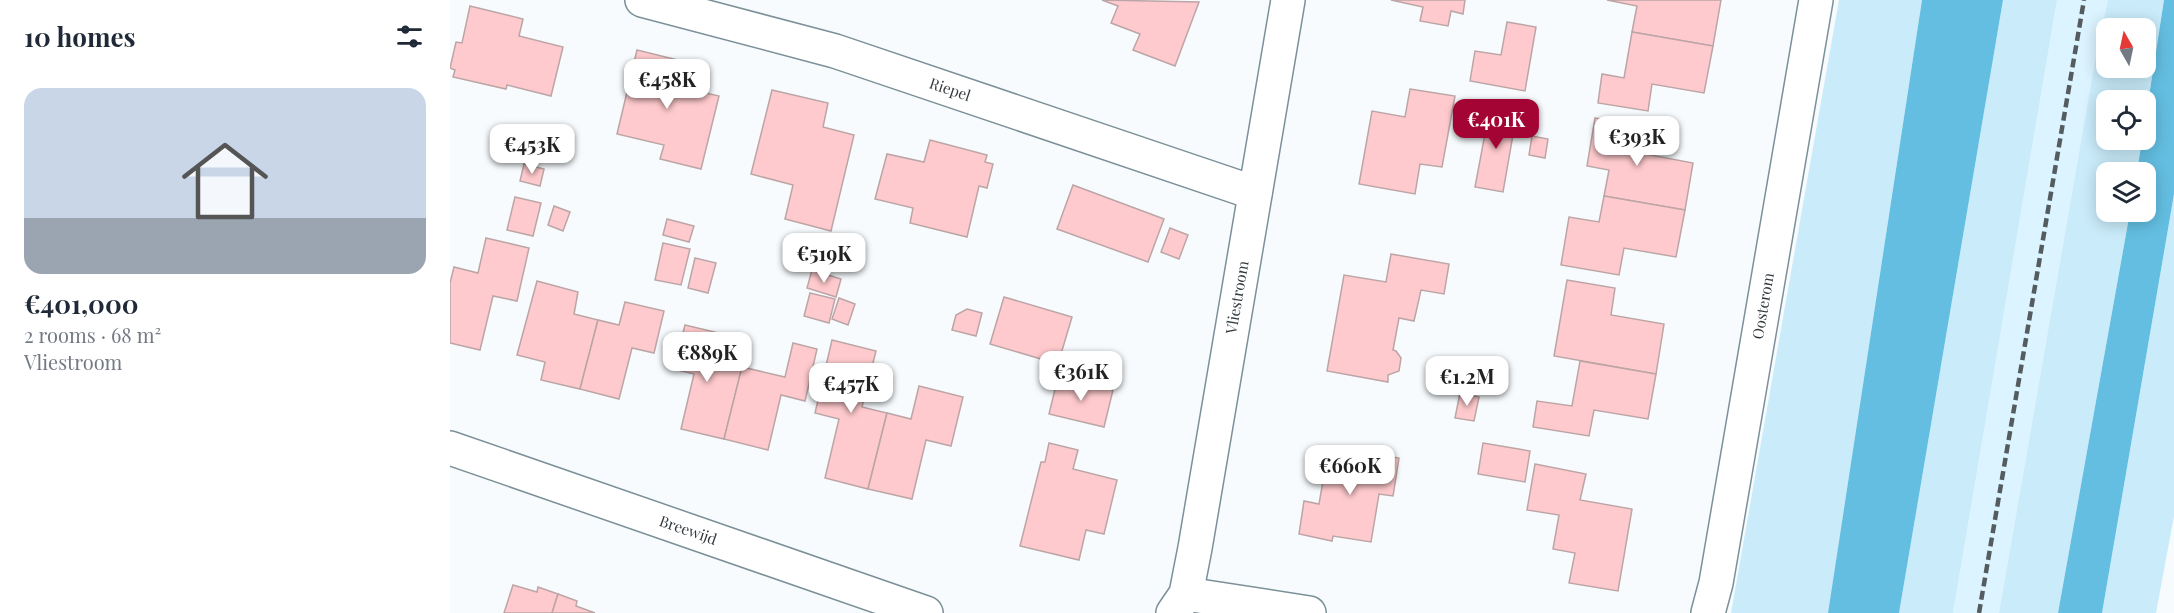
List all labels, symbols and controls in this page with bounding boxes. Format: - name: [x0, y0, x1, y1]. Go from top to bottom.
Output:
- north arrow: [2096, 18, 2156, 78]
- map controls: [2096, 18, 2156, 222]
- text: 10 homes: [24, 19, 136, 54]
- icon: filters: [393, 20, 426, 53]
- pin: €458K: [625, 59, 709, 110]
- text: €458K: [638, 65, 696, 92]
- street label: Riepel: [927, 73, 974, 105]
- button: locate: [2096, 90, 2156, 150]
- pin: €401K: [1454, 99, 1538, 150]
- text: €401K: [1467, 105, 1525, 132]
- pin: €393K: [1595, 116, 1679, 167]
- text: €393K: [1608, 122, 1666, 149]
- pin: €453K: [490, 124, 574, 175]
- icon: home: [171, 127, 279, 235]
- text: €453K: [504, 130, 560, 157]
- button: layers: [2096, 162, 2156, 222]
- pin: €519K: [782, 233, 866, 284]
- text: €519K: [797, 239, 851, 266]
- street label: Vliestroom: [1220, 259, 1253, 336]
- street label: Oosterom: [1747, 271, 1778, 341]
- text: €401,000: [24, 286, 138, 321]
- text: 2 rooms · 68 m²: [24, 321, 161, 348]
- pin: €889K: [665, 332, 749, 383]
- text: €889K: [677, 338, 737, 365]
- text: Vliestroom: [24, 348, 122, 375]
- pin: €361K: [1039, 351, 1123, 402]
- pin: €1.2M: [1425, 356, 1509, 407]
- text: €361K: [1053, 357, 1109, 384]
- text: €1.2M: [1440, 362, 1494, 389]
- pin: €457K: [809, 363, 893, 414]
- text: €457K: [823, 369, 879, 396]
- pin: €660K: [1308, 445, 1392, 496]
- text: €660K: [1319, 451, 1381, 478]
- street label: Breewijd: [657, 510, 720, 549]

